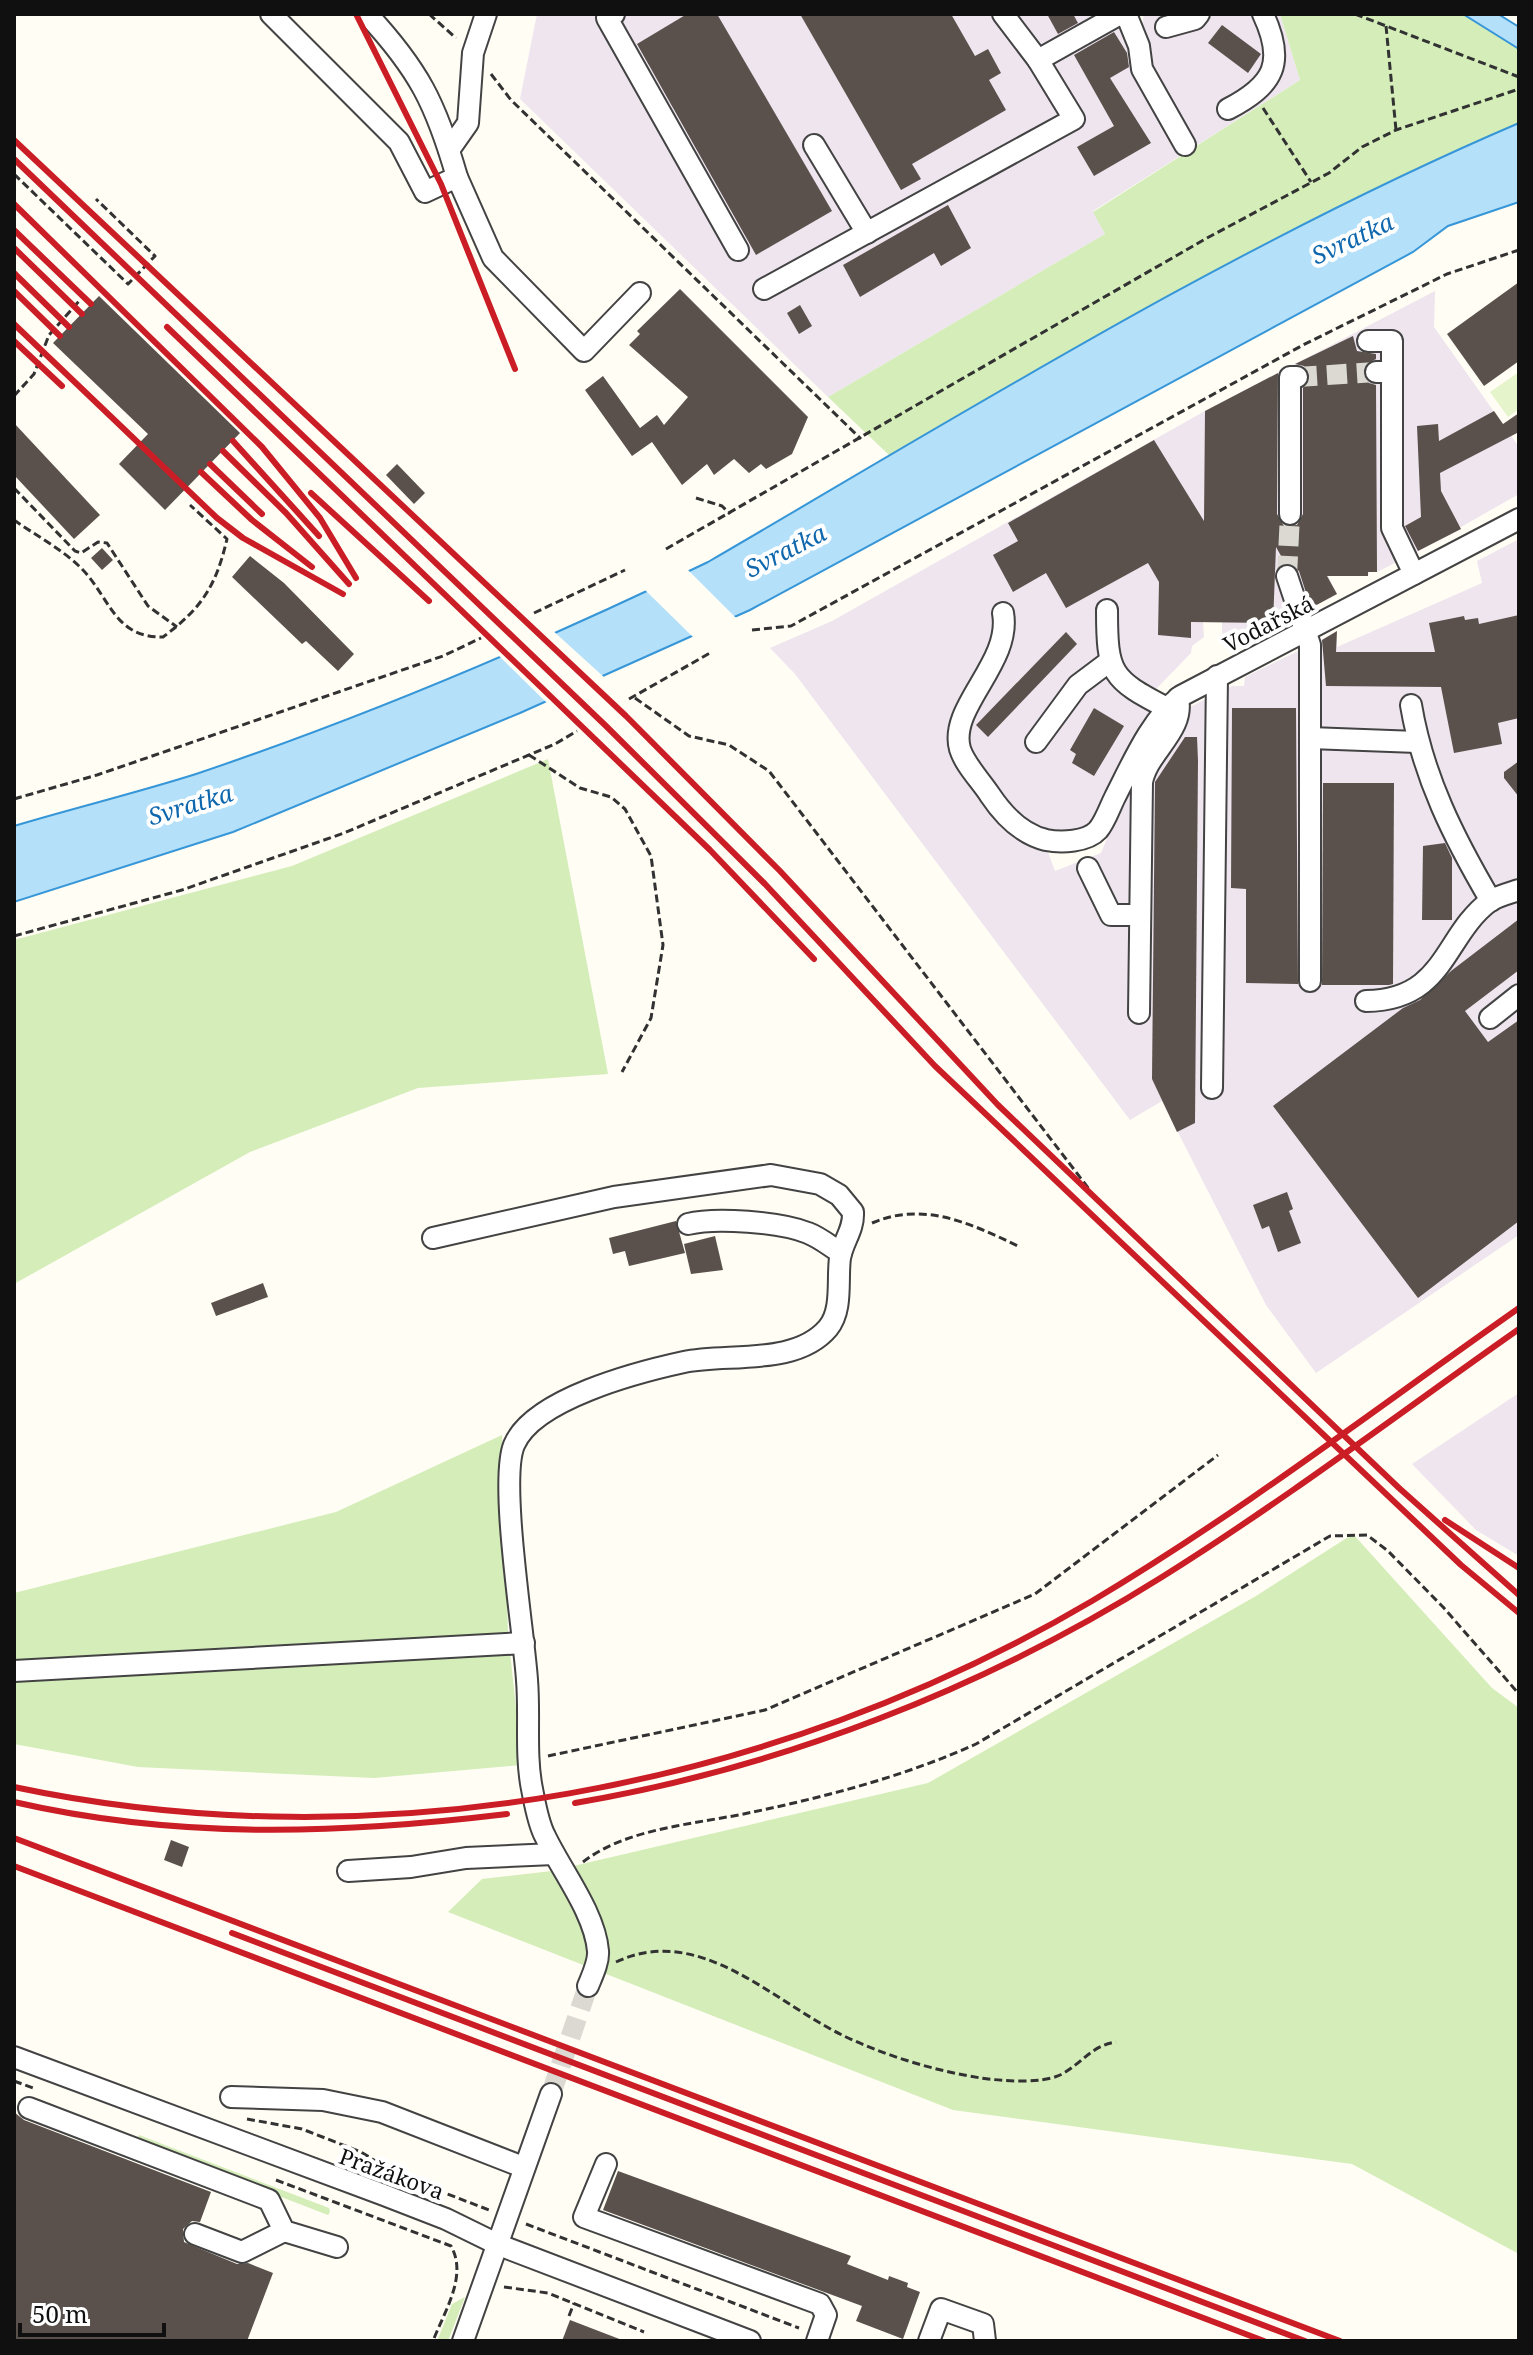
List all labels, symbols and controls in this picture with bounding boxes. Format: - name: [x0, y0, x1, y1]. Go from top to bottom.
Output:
- water label: Svratka: [1306, 205, 1398, 271]
- water label: Svratka: [739, 516, 831, 584]
- street label: Vodařská: [1218, 587, 1318, 659]
- water label: Svratka: [144, 775, 237, 832]
- street label: Pražákova: [335, 2140, 449, 2206]
- scale bar: [20, 2287, 164, 2337]
- text: 50 m: [32, 2297, 88, 2330]

